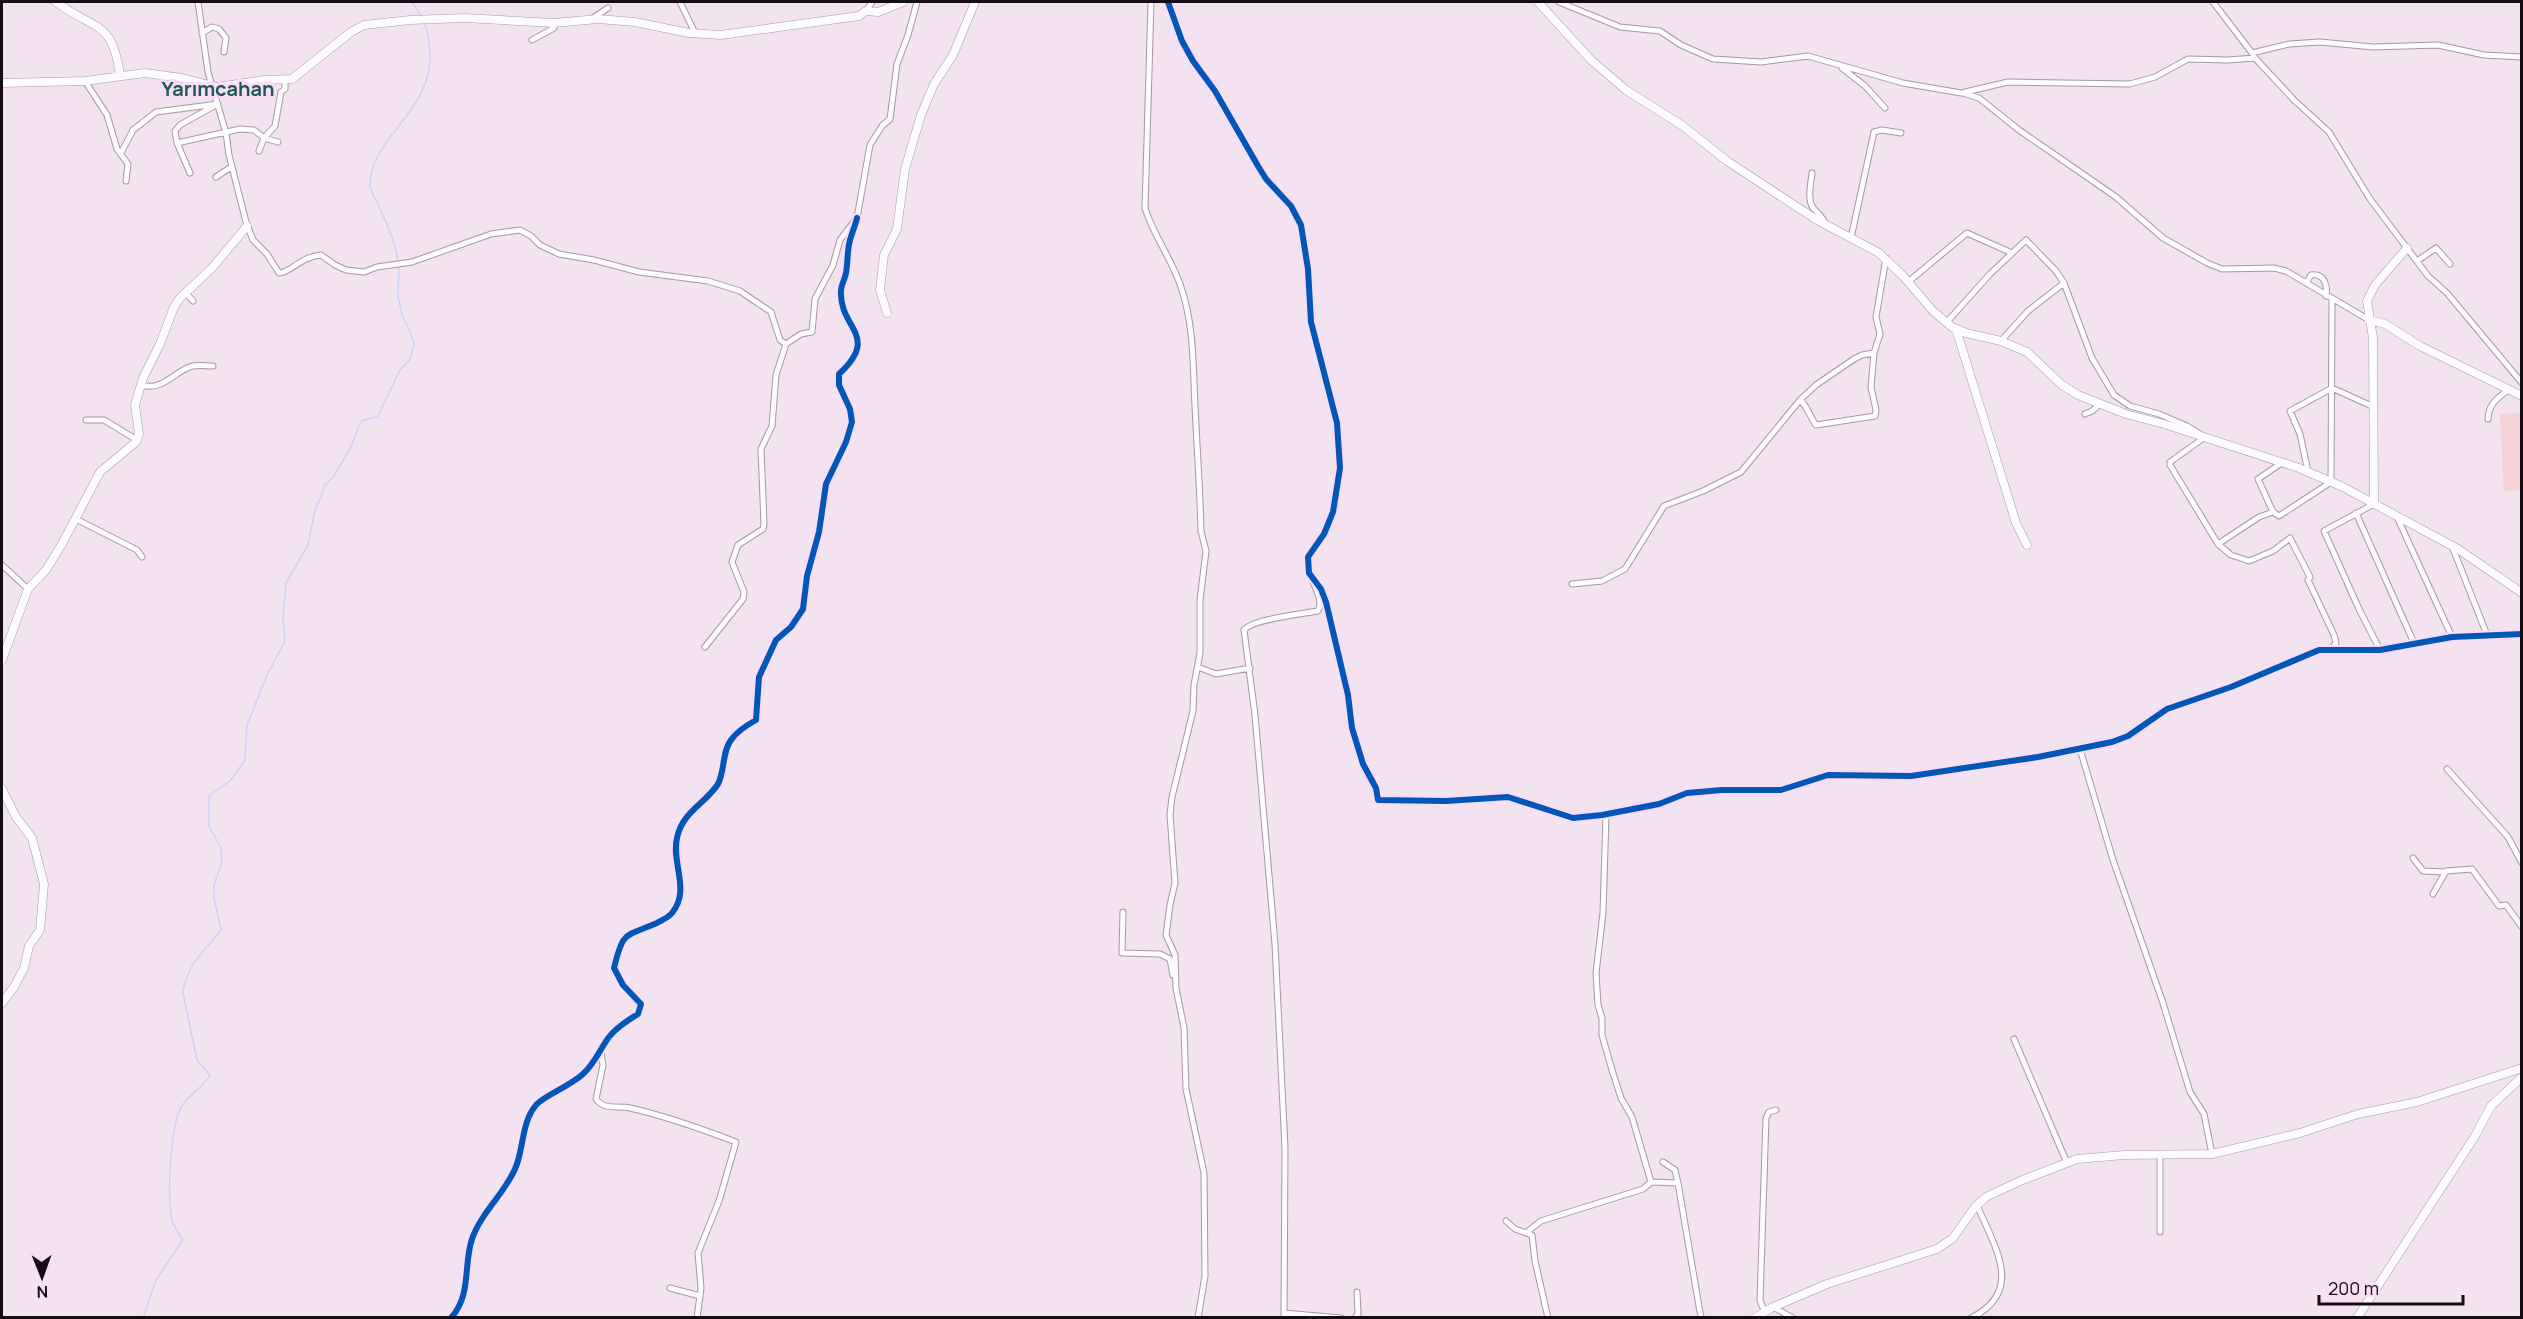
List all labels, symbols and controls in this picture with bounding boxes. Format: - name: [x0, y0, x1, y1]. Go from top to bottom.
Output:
- district label: Yarımcahan: [162, 75, 274, 102]
- north arrow: [12, 1247, 72, 1307]
- scale bar: [2319, 1268, 2463, 1306]
- text: 200 m: [2328, 1276, 2379, 1300]
- text: N: [36, 1281, 48, 1303]

